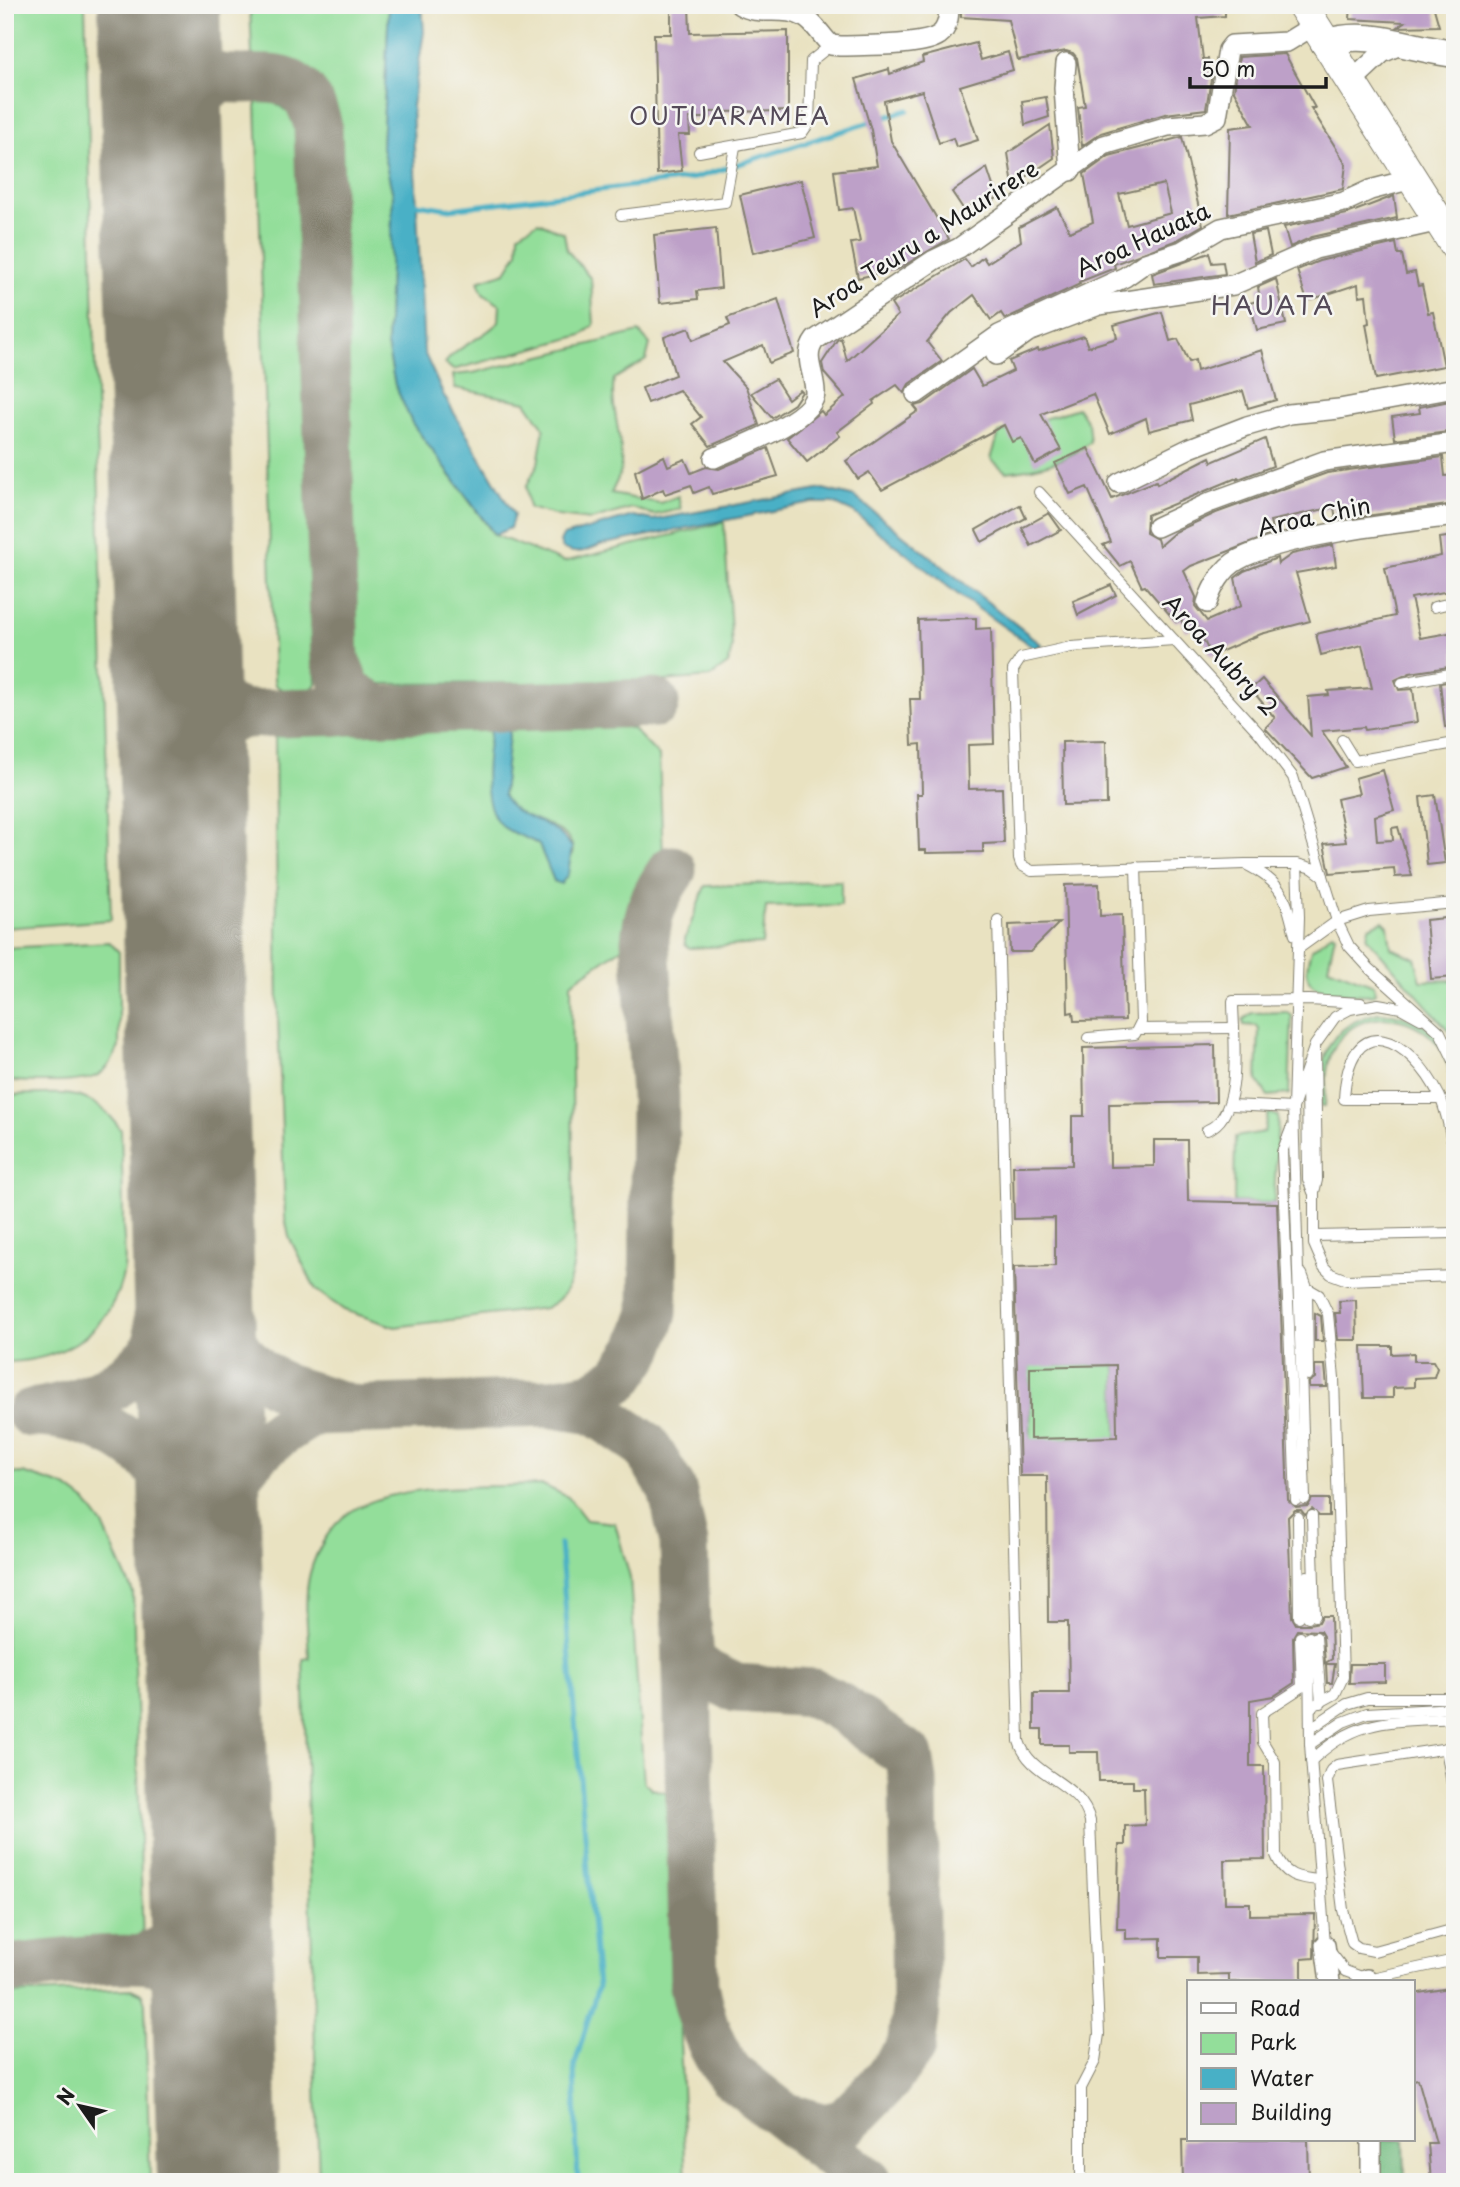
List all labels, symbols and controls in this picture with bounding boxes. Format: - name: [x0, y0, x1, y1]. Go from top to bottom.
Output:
- scale bar: [1190, 46, 1327, 90]
- text: 50 m: [1201, 52, 1255, 84]
- district label: OUTUARAMEA: [629, 97, 831, 133]
- street label: Aroa Teuru a Maurirere: [801, 150, 1045, 325]
- street label: Aroa Hauata: [1069, 192, 1216, 285]
- district label: HAUATA: [1211, 285, 1335, 324]
- street label: Aroa Chin: [1254, 486, 1373, 545]
- street label: Aroa Aubry 2: [1155, 585, 1287, 723]
- legend: [1187, 1980, 1414, 2142]
- text: Road: [1250, 1991, 1301, 2023]
- text: Park: [1250, 2025, 1297, 2057]
- text: Water: [1250, 2061, 1314, 2093]
- north arrow: [46, 2072, 116, 2142]
- text: N: [49, 2082, 81, 2110]
- text: Building: [1250, 2095, 1332, 2127]

